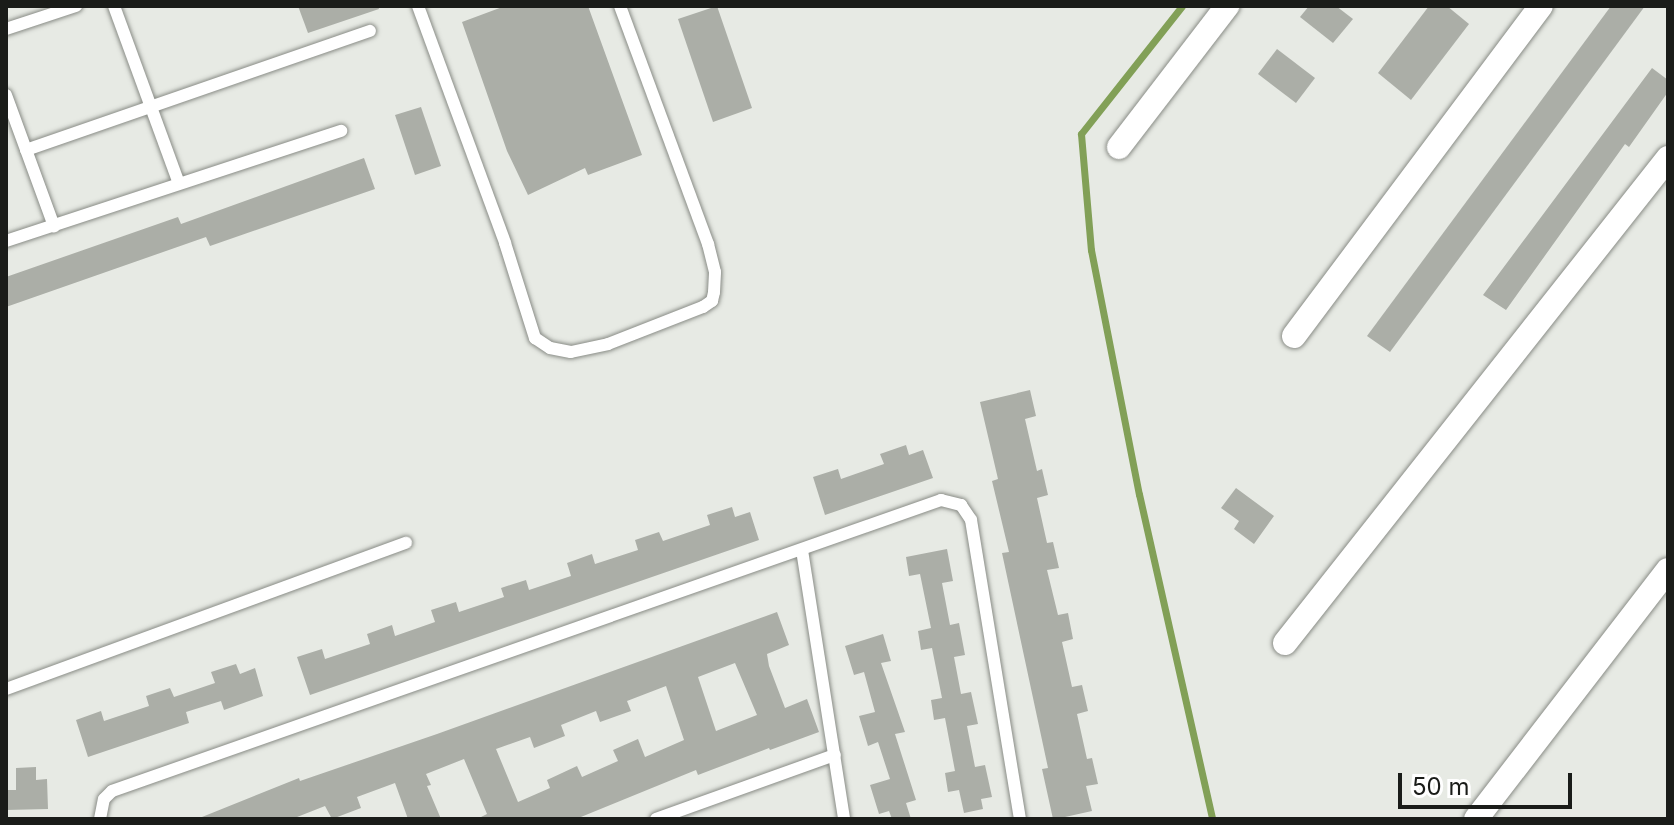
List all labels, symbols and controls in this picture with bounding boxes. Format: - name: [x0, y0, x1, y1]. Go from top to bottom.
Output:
- scale bar: [1402, 757, 1576, 807]
- text: 50 m: [1412, 772, 1470, 801]

